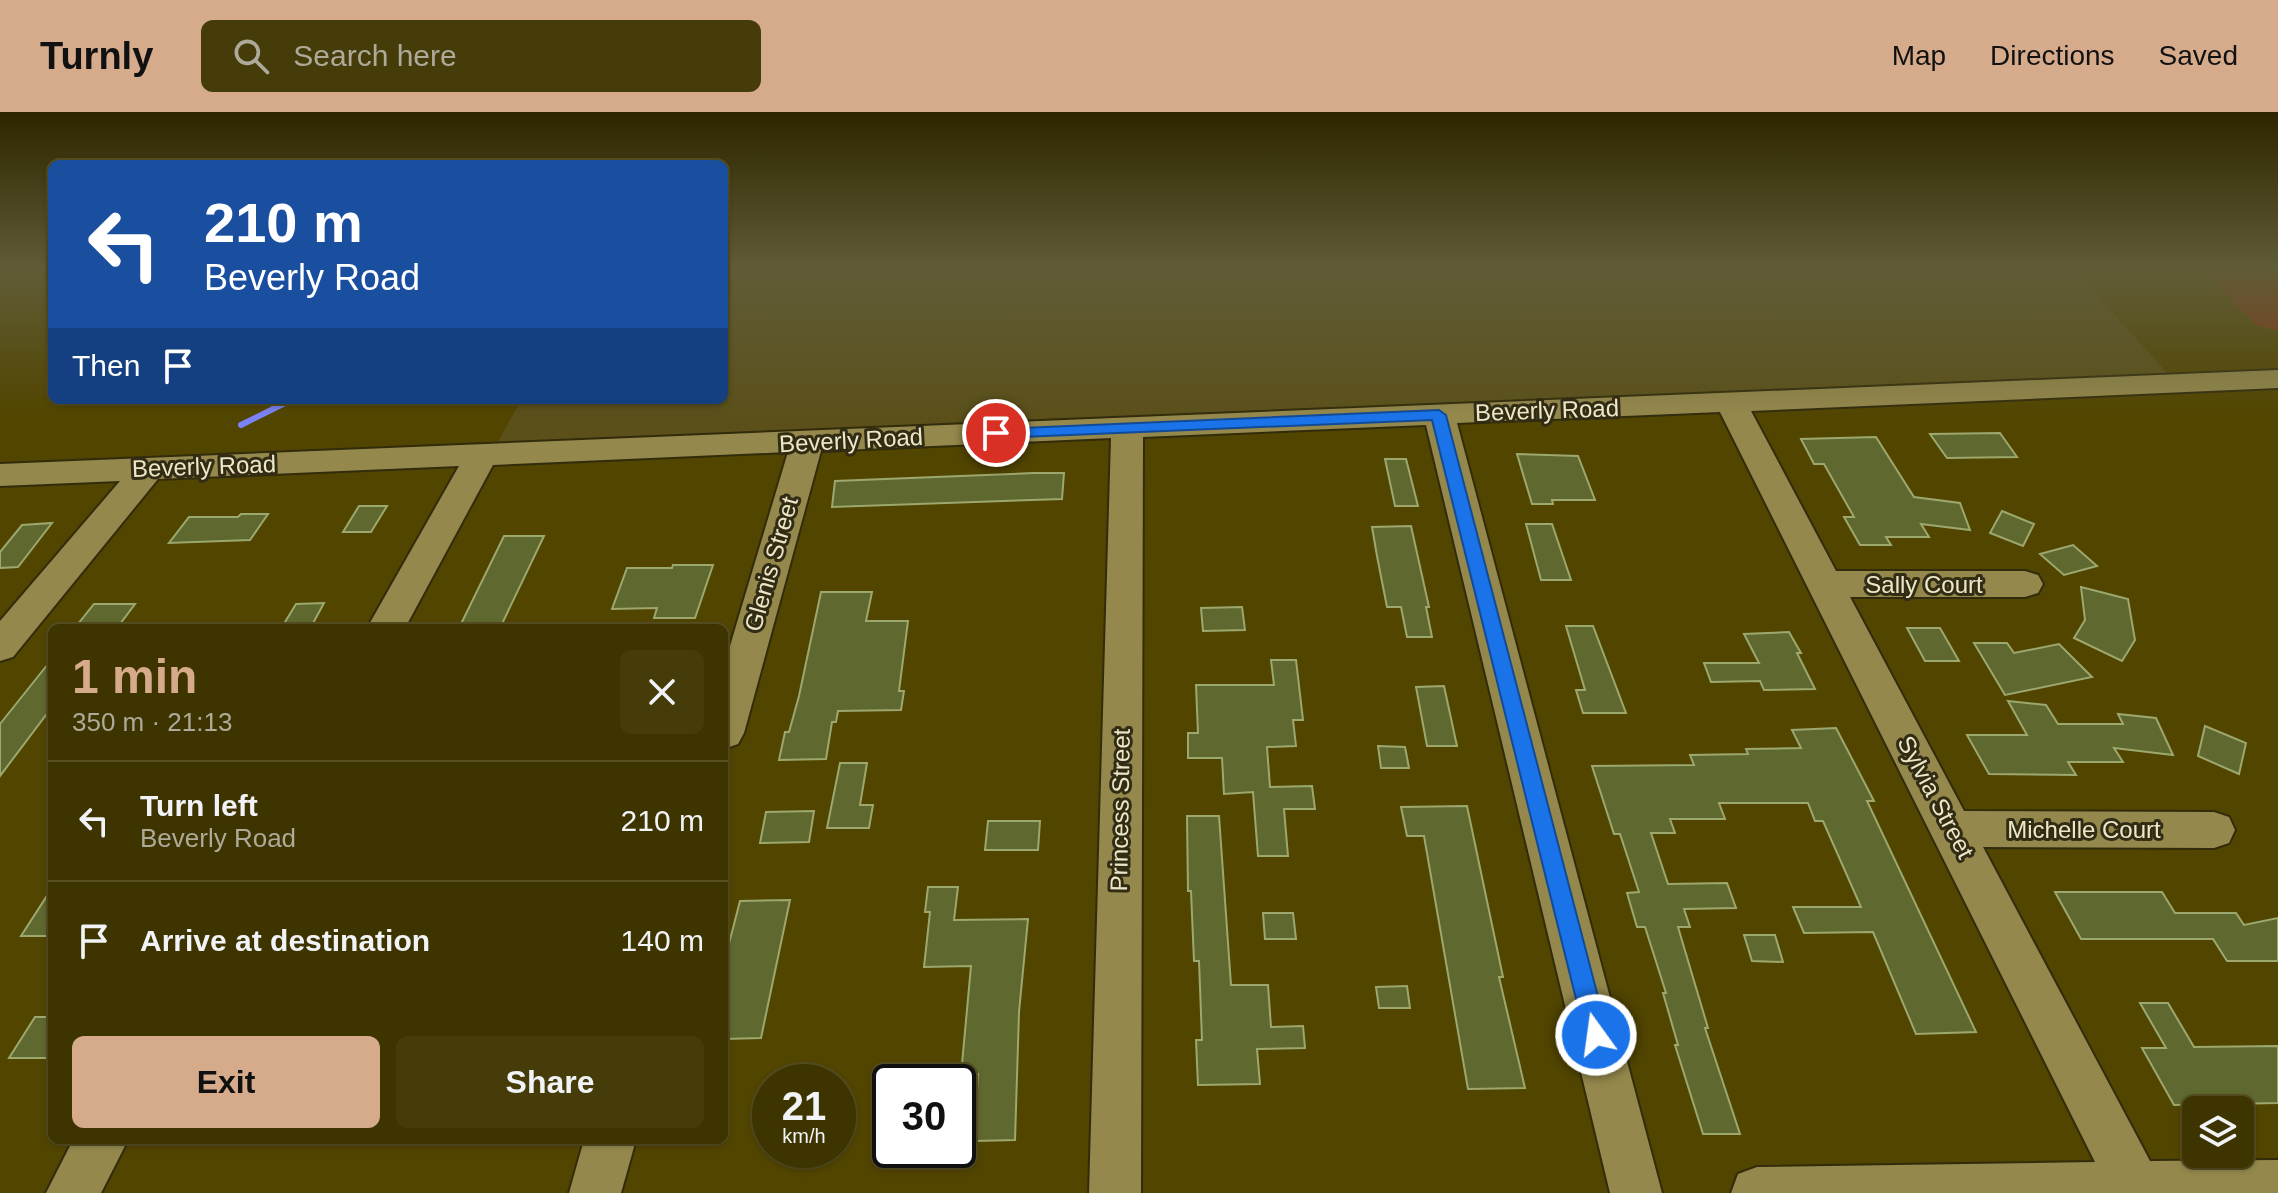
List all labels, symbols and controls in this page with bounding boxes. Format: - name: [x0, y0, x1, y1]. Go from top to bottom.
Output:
- search box: [201, 20, 761, 92]
- icon: search: [229, 34, 273, 78]
- text: Turnly: [40, 35, 153, 77]
- text: Search here: [293, 39, 457, 72]
- text: Map: [1892, 40, 1946, 71]
- text: Directions: [1990, 40, 2115, 71]
- text: Saved: [2159, 40, 2238, 71]
- text: 210 m: [204, 191, 363, 254]
- icon: left: [72, 192, 176, 296]
- text: Beverly Road: [204, 257, 420, 298]
- icon: arrive: [156, 344, 200, 388]
- text: Then: [72, 349, 140, 382]
- street label: Beverly Road: [1475, 394, 1619, 426]
- pin: [962, 399, 1030, 467]
- icon: arrive: [974, 411, 1018, 455]
- street label: Beverly Road: [778, 423, 924, 457]
- street label: Beverly Road: [132, 450, 276, 482]
- street label: Glenis Street: [739, 493, 803, 634]
- street label: Sally Court: [1865, 571, 1983, 598]
- text: 1 min: [72, 650, 197, 703]
- button: close: [620, 650, 704, 734]
- text: 350 m · 21:13: [72, 707, 232, 737]
- street label: Princess Street: [1105, 728, 1135, 892]
- street label: Sylvia Street: [1892, 731, 1980, 863]
- text: Turn left: [140, 789, 258, 822]
- icon: left: [72, 799, 116, 843]
- text: 210 m: [621, 804, 704, 837]
- street label: Michelle Court: [2007, 816, 2161, 843]
- text: Beverly Road: [140, 823, 296, 853]
- icon: arrive: [72, 919, 116, 963]
- text: Arrive at destination: [140, 924, 430, 957]
- text: 140 m: [621, 924, 704, 957]
- position arrow: [1554, 993, 1638, 1077]
- button: Exit: [72, 1036, 380, 1128]
- button: Share: [396, 1036, 704, 1128]
- speed limit sign: 30: [872, 1064, 976, 1168]
- text: 21: [782, 1084, 826, 1128]
- map controls: [2182, 1096, 2254, 1168]
- button: layers: [2182, 1096, 2254, 1168]
- text: km/h: [782, 1125, 826, 1147]

